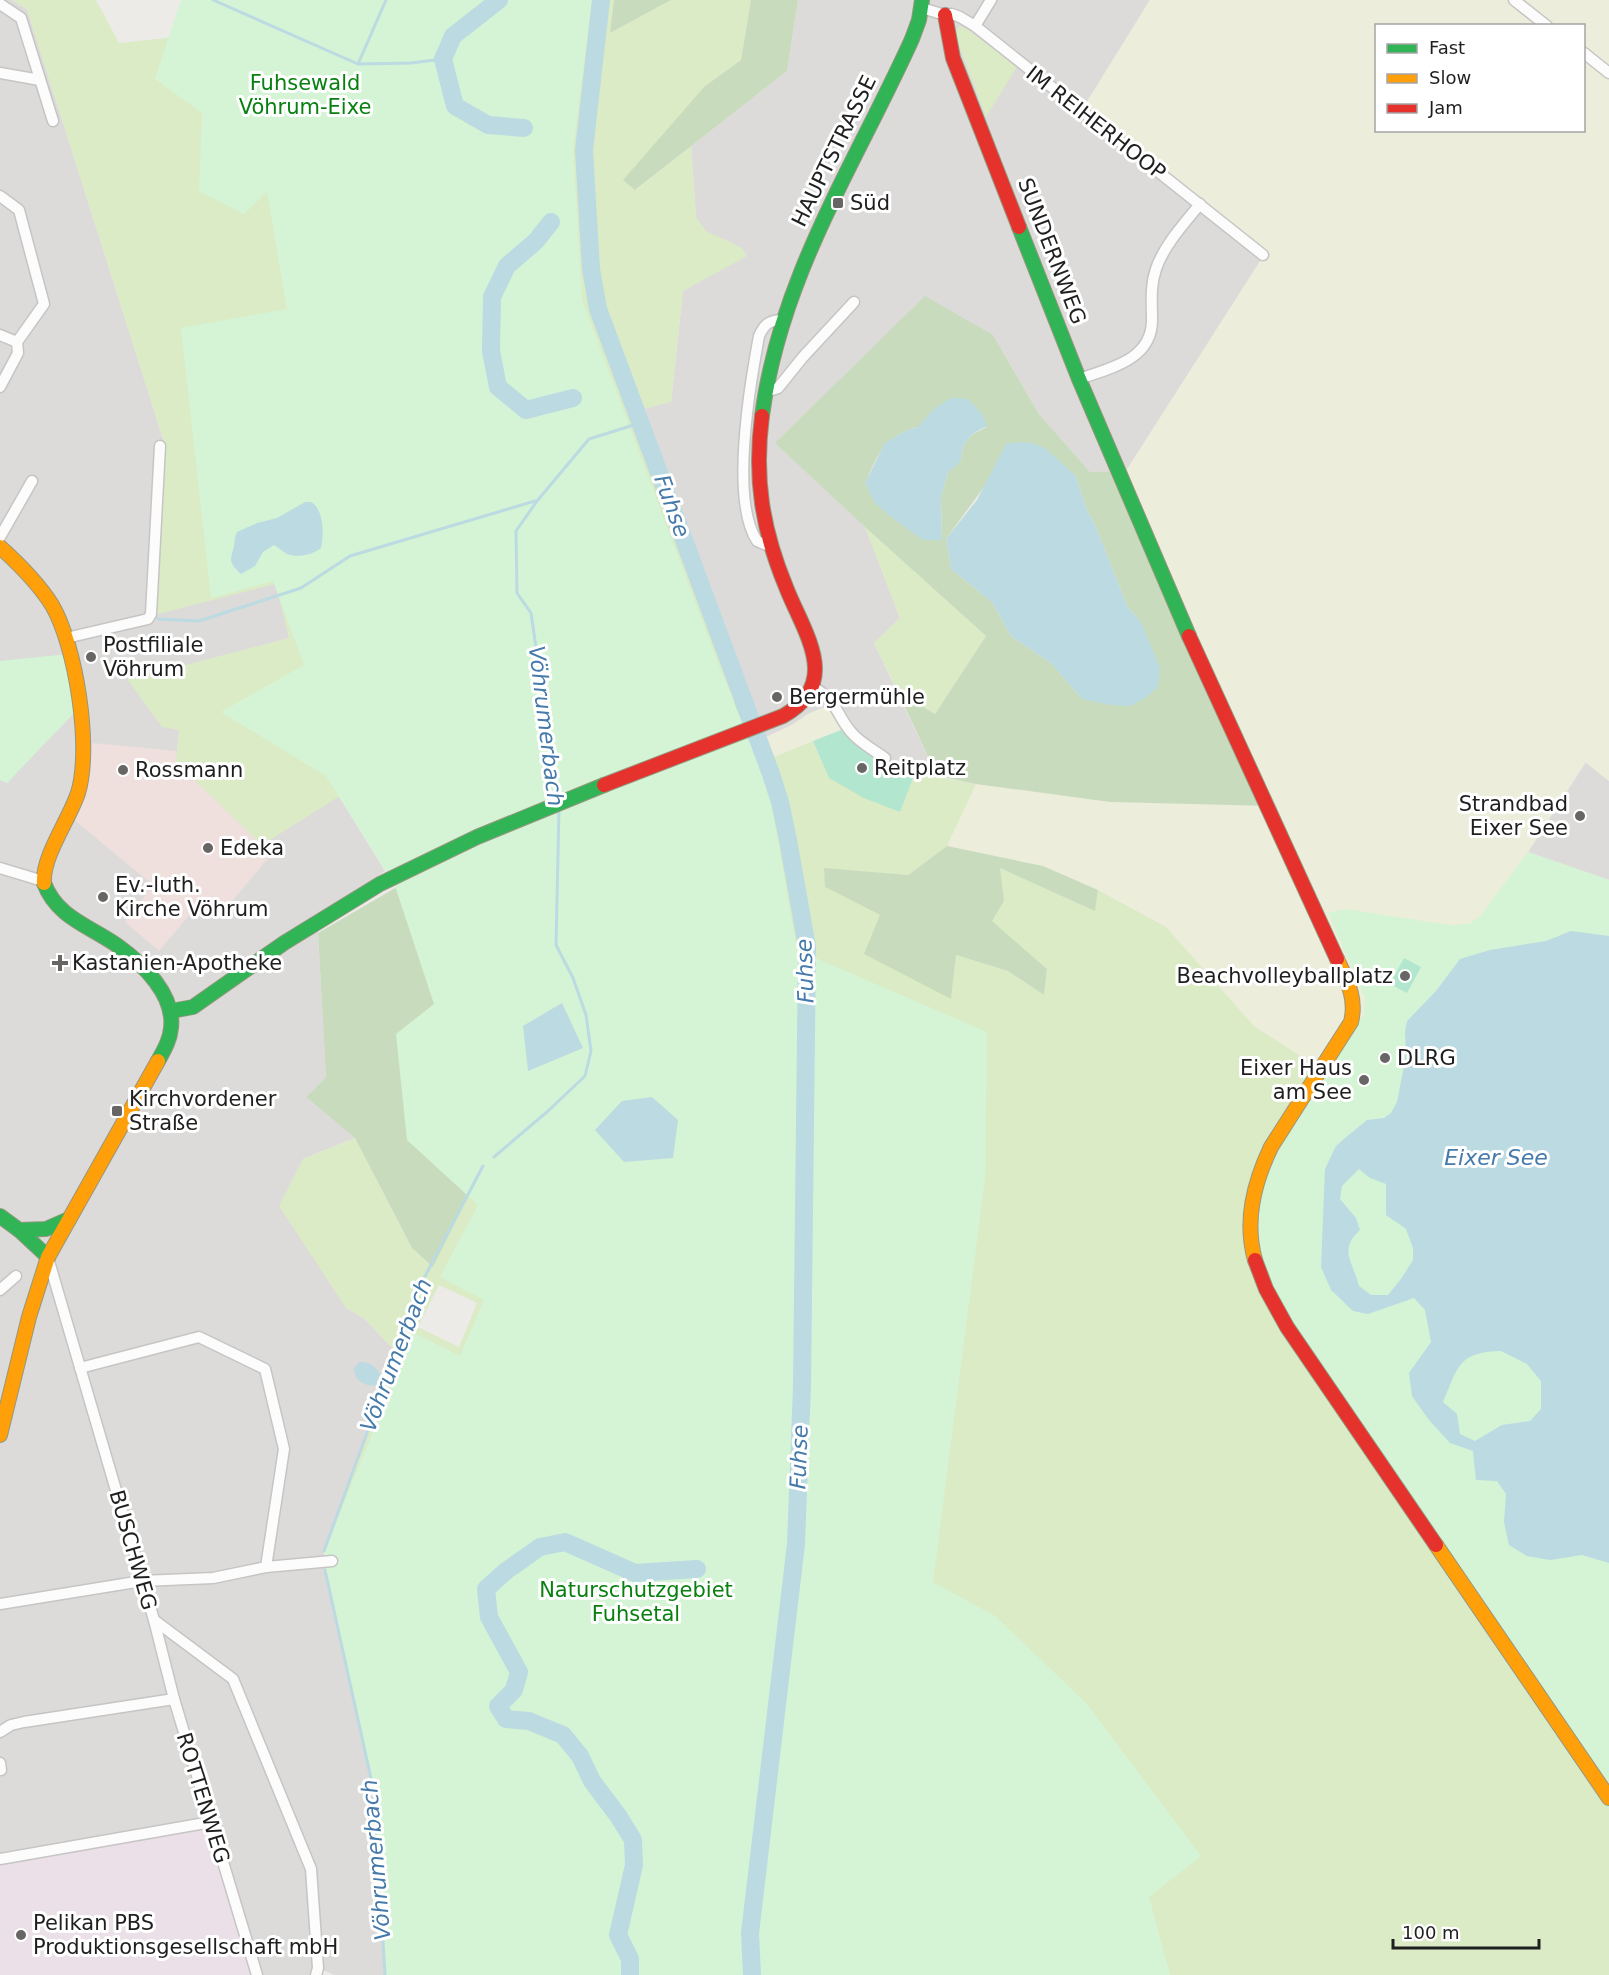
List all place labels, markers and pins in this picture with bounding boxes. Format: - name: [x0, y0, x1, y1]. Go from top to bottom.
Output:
- place label: Süd: [850, 191, 890, 215]
- marker: Süd: [831, 196, 845, 210]
- place label: Postfiliale Vöhrum: [103, 633, 203, 681]
- marker: Postfiliale Vöhrum: [84, 650, 98, 664]
- place label: Bergermühle: [789, 685, 925, 709]
- marker: Bergermühle: [770, 690, 784, 704]
- place label: Reitplatz: [874, 756, 966, 780]
- place label: Rossmann: [135, 758, 243, 782]
- marker: Reitplatz: [855, 761, 869, 775]
- marker: Rossmann: [116, 763, 130, 777]
- place label: Strandbad Eixer See: [1459, 792, 1568, 840]
- marker: Strandbad Eixer See: [1573, 809, 1587, 823]
- place label: Edeka: [220, 836, 284, 860]
- marker: Edeka: [201, 841, 215, 855]
- place label: Ev.-luth. Kirche Vöhrum: [115, 873, 269, 921]
- marker: Ev.-luth. Kirche Vöhrum: [96, 890, 110, 904]
- place label: Kastanien-Apotheke: [72, 951, 282, 975]
- marker: Kastanien-Apotheke: [53, 956, 67, 970]
- place label: Beachvolleyballplatz: [1176, 964, 1393, 988]
- marker: Beachvolleyballplatz: [1398, 969, 1412, 983]
- place label: DLRG: [1397, 1046, 1456, 1070]
- marker: DLRG: [1378, 1051, 1392, 1065]
- place label: Eixer Haus am See: [1240, 1056, 1352, 1104]
- marker: Eixer Haus am See: [1357, 1073, 1371, 1087]
- place label: Kirchvordener Straße: [129, 1087, 277, 1135]
- marker: Kirchvordener Straße: [110, 1104, 124, 1118]
- place label: Pelikan PBS Produktionsgesellschaft mbH: [33, 1911, 338, 1959]
- marker: Pelikan PBS Produktionsgesellschaft mbH: [14, 1928, 28, 1942]

